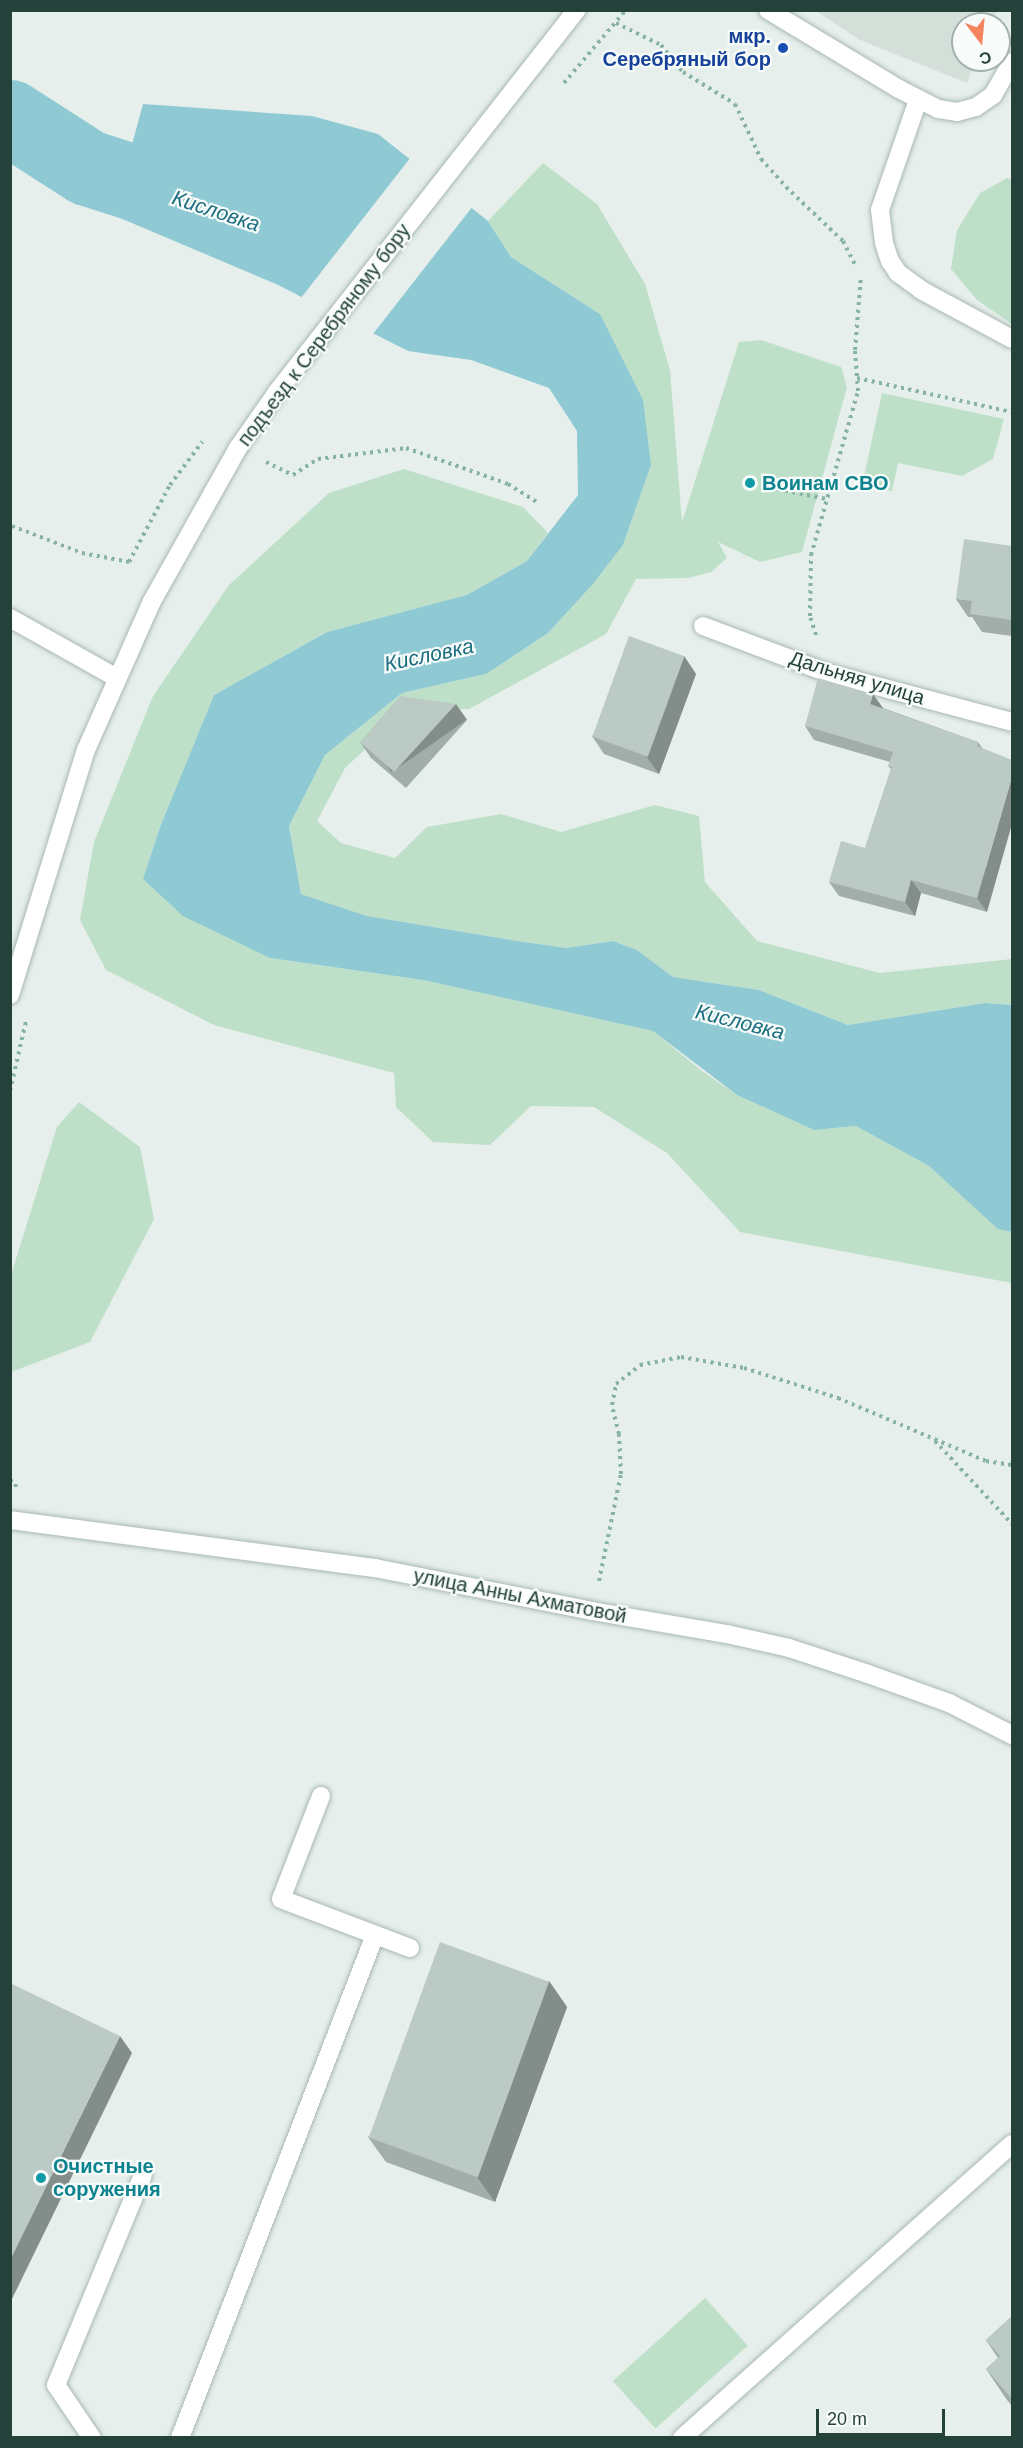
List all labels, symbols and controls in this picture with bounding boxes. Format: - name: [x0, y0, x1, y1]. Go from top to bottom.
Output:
- north arrow: [951, 12, 1011, 72]
- place label: мкр. Серебряный бор: [603, 24, 771, 71]
- marker: мкр. Серебряный бор: [776, 41, 790, 55]
- text: С: [978, 48, 993, 68]
- water label: Кисловка: [169, 185, 263, 237]
- street label: подъезд к Серебряному бору: [233, 219, 415, 451]
- place label: Воинам СВО: [762, 471, 888, 495]
- marker: Воинам СВО: [743, 476, 757, 490]
- water label: Кисловка: [382, 633, 476, 677]
- street label: Дальняя улица: [787, 646, 927, 710]
- water label: Кисловка: [693, 999, 787, 1045]
- street label: улица Анны Ахматовой: [411, 1564, 629, 1628]
- place label: Очистные соружения: [53, 2154, 161, 2201]
- marker: Очистные соружения: [34, 2171, 48, 2185]
- scale bar: [819, 2397, 948, 2435]
- text: 20 m: [827, 2409, 867, 2429]

